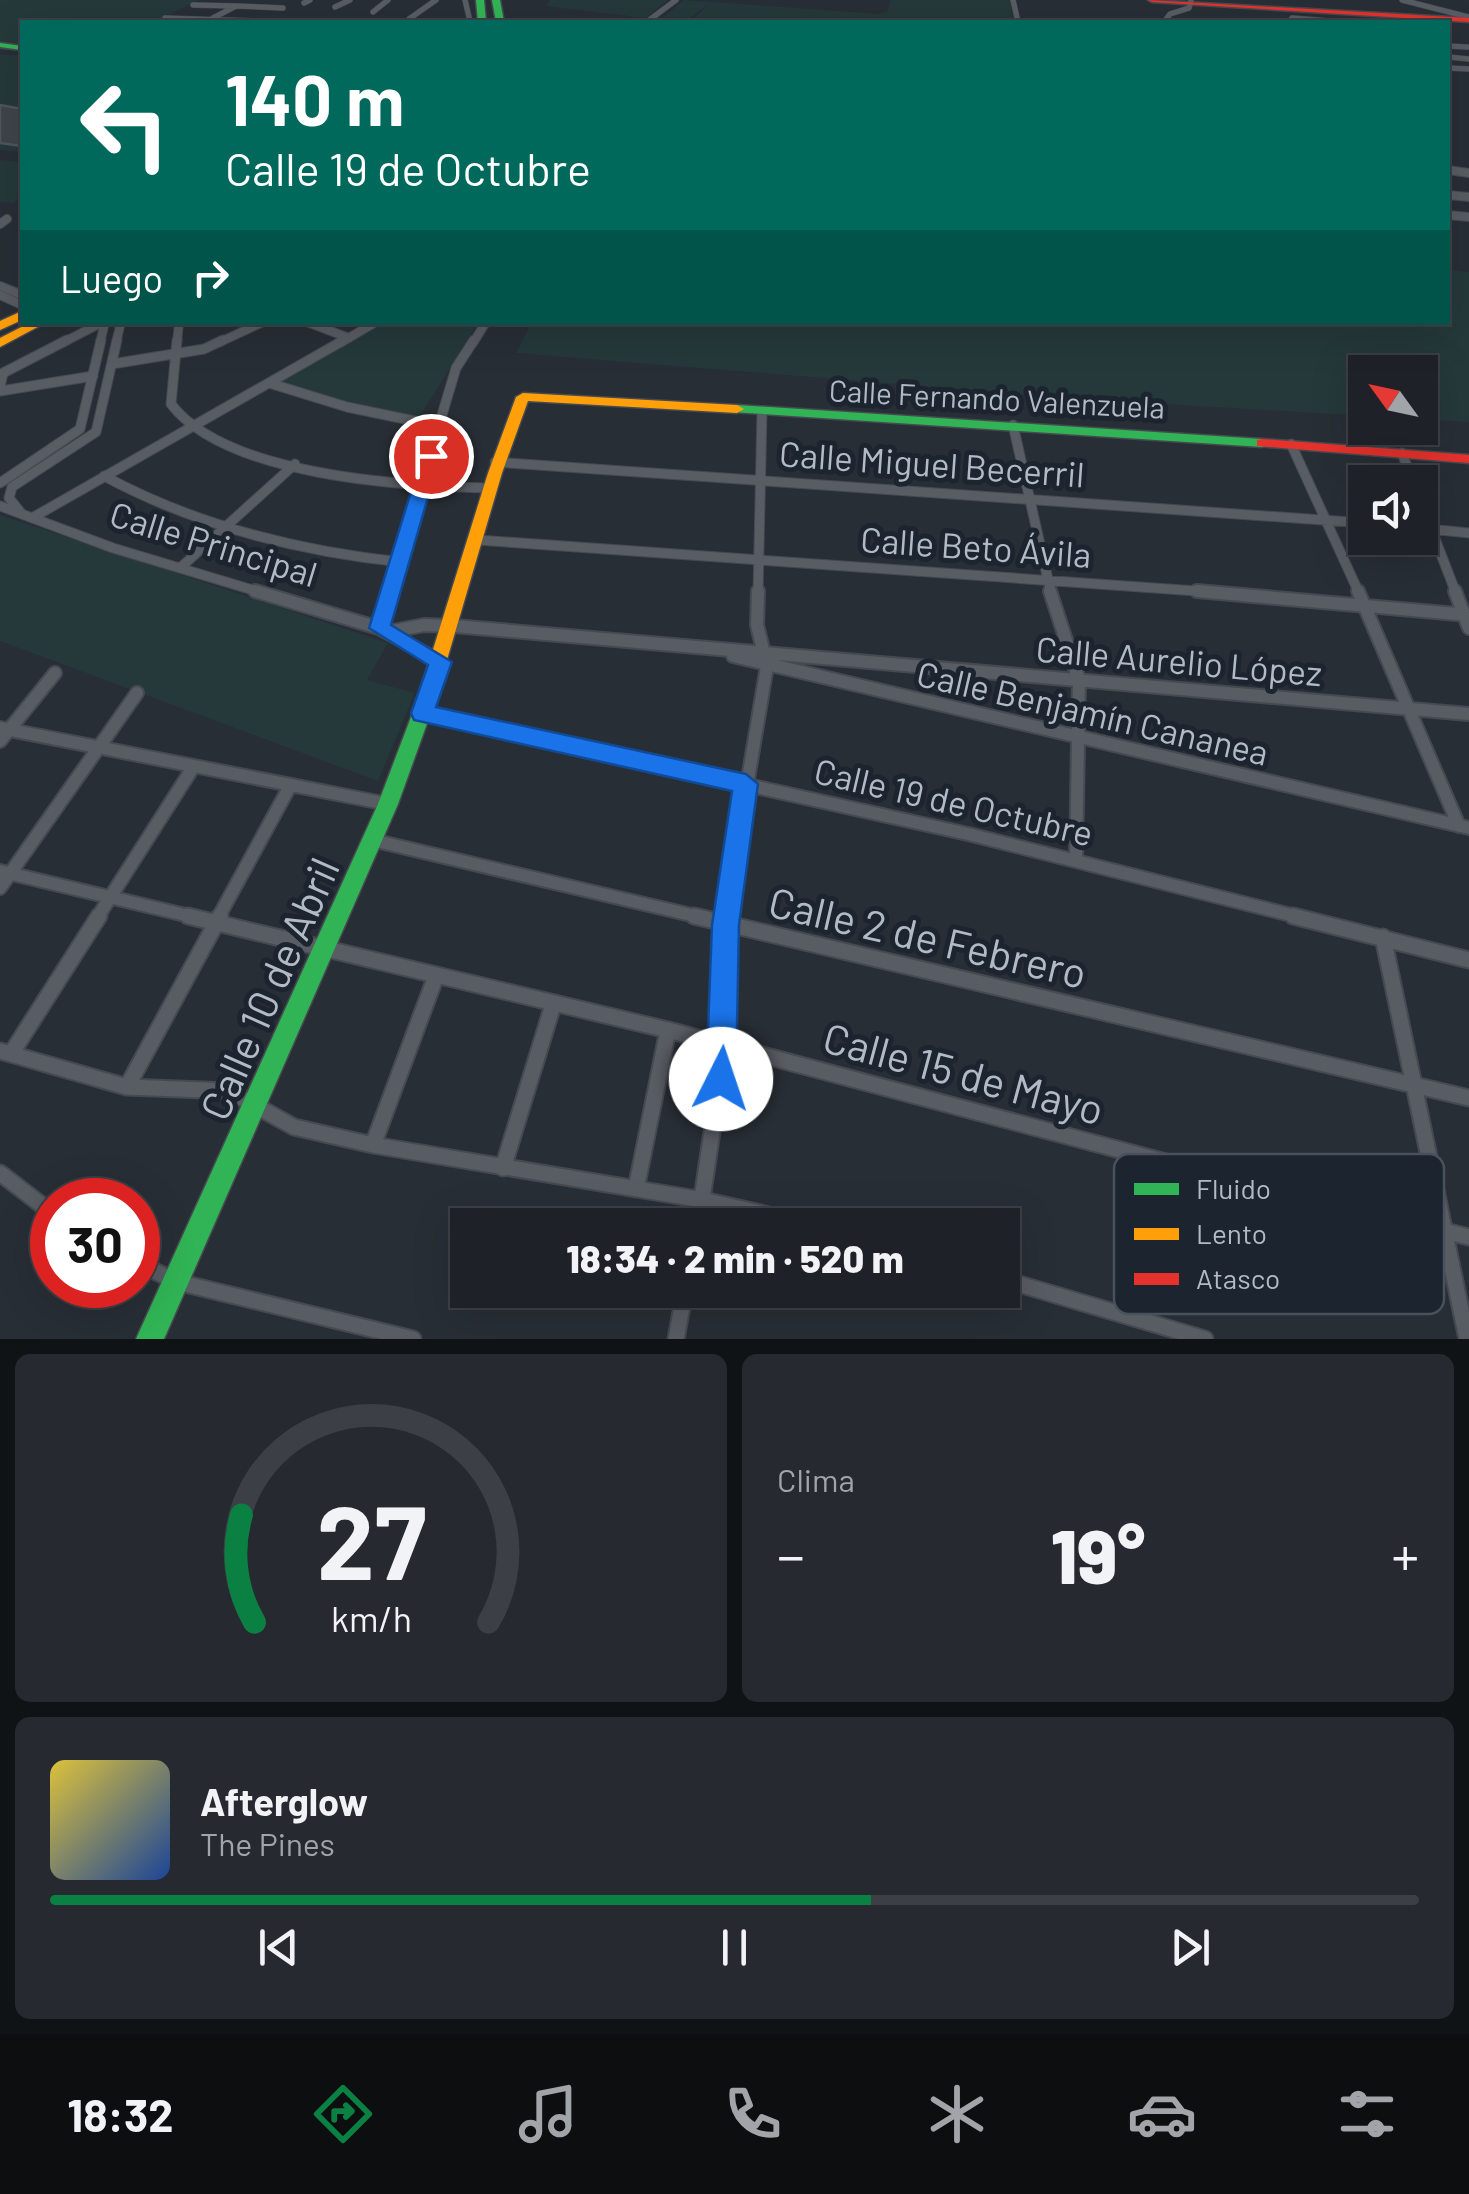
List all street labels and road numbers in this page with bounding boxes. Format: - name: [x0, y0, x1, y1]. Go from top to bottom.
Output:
- street label: Calle Fernando Valenzuela: [828, 371, 1166, 425]
- street label: Calle Miguel Becerril: [778, 431, 1086, 495]
- street label: Calle Principal: [106, 492, 322, 594]
- street label: Calle Beto Ávila: [859, 517, 1093, 575]
- street label: Calle Aurelio López: [1034, 627, 1324, 693]
- street label: Calle Benjamín Cananea: [913, 651, 1273, 773]
- street label: Calle 19 de Octubre: [811, 749, 1097, 853]
- street label: Calle 10 de Abril: [188, 849, 348, 1127]
- street label: Calle 2 de Febrero: [764, 875, 1092, 997]
- street label: Calle 15 de Mayo: [818, 1011, 1110, 1134]

